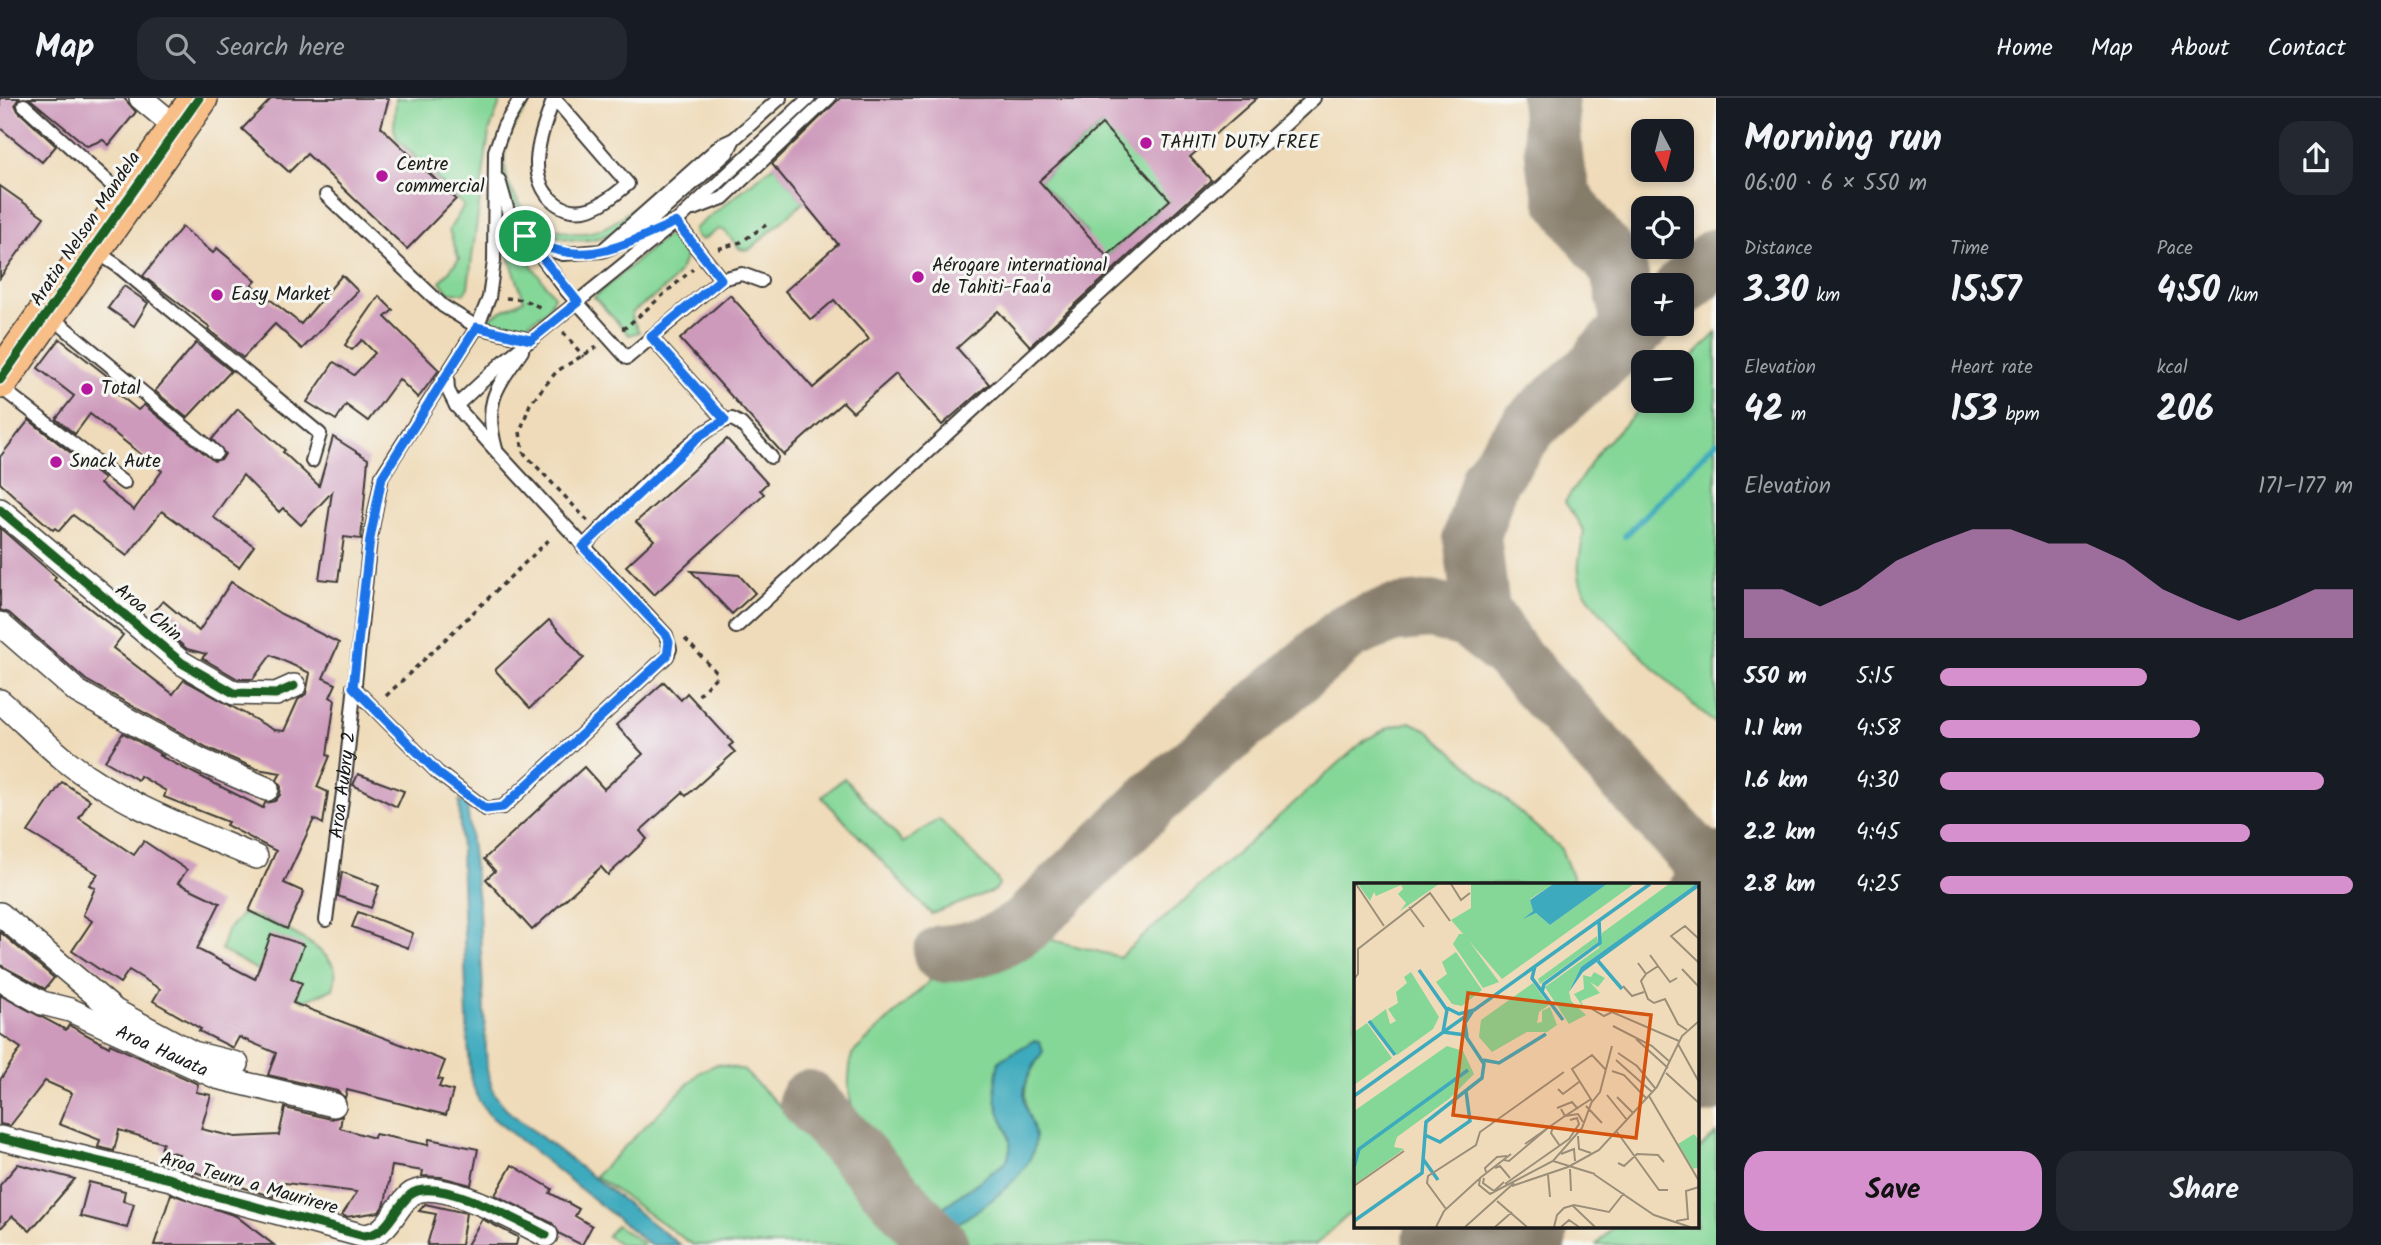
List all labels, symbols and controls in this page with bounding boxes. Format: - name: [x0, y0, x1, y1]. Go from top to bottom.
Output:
- search box: [137, 17, 627, 80]
- text: Map: [35, 22, 95, 75]
- text: Search here: [217, 27, 345, 69]
- icon: search: [161, 29, 199, 67]
- text: Home: [1996, 29, 2053, 68]
- text: Map: [2091, 29, 2133, 68]
- text: About: [2171, 29, 2229, 68]
- text: Contact: [2267, 29, 2346, 68]
- text: Morning run: [1744, 110, 1942, 170]
- north arrow: [1631, 119, 1694, 182]
- map controls: [1631, 119, 1694, 413]
- button: share: [2279, 121, 2353, 195]
- place label: TAHITI DUTY FREE: [1160, 128, 1320, 158]
- marker: TAHITI DUTY FREE: [1138, 135, 1154, 151]
- street label: Aratia Nelson Mandela: [23, 145, 149, 313]
- place label: Centre commercial: [396, 150, 485, 202]
- text: 06:00 · 6 × 550 m: [1744, 166, 1927, 202]
- marker: Centre commercial: [374, 168, 390, 184]
- button: locate: [1631, 196, 1694, 259]
- pin: [495, 206, 555, 266]
- icon: arrive: [506, 217, 544, 255]
- text: Distance: [1744, 234, 1812, 264]
- text: Time: [1950, 234, 1989, 264]
- text: Pace: [2157, 234, 2193, 264]
- place label: Aérogare international de Tahiti-Faa'a: [932, 251, 1108, 303]
- text: 3.30: [1744, 264, 1809, 320]
- text: 15:57: [1950, 264, 2021, 320]
- text: 4:50: [2157, 264, 2220, 320]
- marker: Aérogare international de Tahiti-Faa'a: [910, 269, 926, 285]
- button: +: [1631, 273, 1694, 336]
- place label: Easy Market: [231, 280, 331, 310]
- text: km: [1809, 281, 1840, 311]
- text: /km: [2220, 281, 2258, 311]
- marker: Easy Market: [209, 287, 225, 303]
- button: −: [1631, 350, 1694, 413]
- text: Elevation: [1744, 353, 1816, 383]
- text: Heart rate: [1950, 353, 2033, 383]
- text: kcal: [2157, 353, 2188, 383]
- place label: Total: [101, 374, 141, 404]
- marker: Total: [79, 381, 95, 397]
- text: 42: [1744, 383, 1783, 439]
- text: 153: [1950, 383, 1998, 439]
- text: 206: [2157, 383, 2214, 439]
- text: m: [1783, 400, 1806, 430]
- text: bpm: [1998, 400, 2040, 430]
- place label: Snack Aute: [70, 447, 161, 477]
- marker: Snack Aute: [48, 454, 64, 470]
- text: Elevation: [1744, 469, 1831, 505]
- text: 171–177 m: [2258, 469, 2353, 505]
- street label: Aroa Chin: [108, 576, 188, 650]
- text: 550 m: [1744, 659, 1807, 695]
- text: 5:15: [1856, 659, 1894, 695]
- text: 1.1 km: [1744, 711, 1802, 747]
- text: 4:58: [1856, 711, 1901, 747]
- street label: Aroa Aubry 2: [322, 730, 365, 841]
- text: 1.6 km: [1744, 763, 1808, 799]
- text: 4:30: [1856, 763, 1899, 799]
- text: 2.2 km: [1744, 815, 1815, 851]
- text: 4:45: [1856, 815, 1899, 851]
- text: 2.8 km: [1744, 867, 1815, 903]
- text: 4:25: [1856, 867, 1900, 903]
- inset map: [1354, 883, 1699, 1228]
- street label: Aroa Hauata: [110, 1018, 213, 1086]
- street label: Aroa Teuru a Maurirere: [156, 1144, 342, 1224]
- button: Save: [1744, 1151, 2042, 1231]
- button: Share: [2056, 1151, 2353, 1231]

